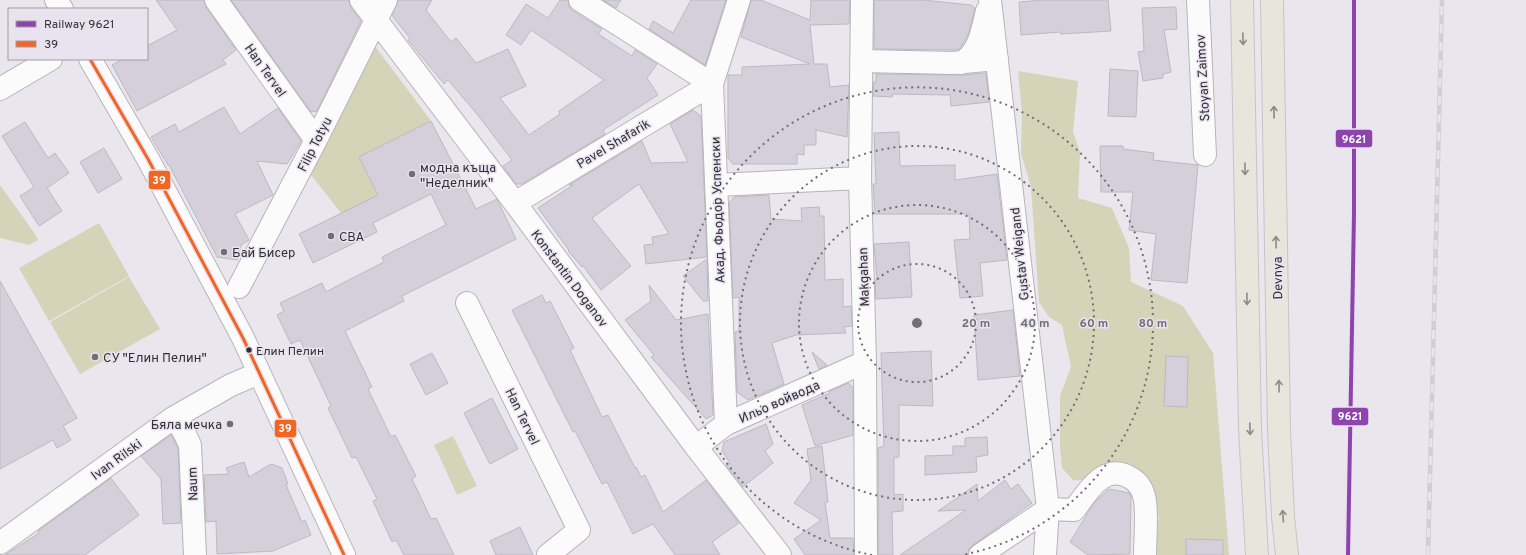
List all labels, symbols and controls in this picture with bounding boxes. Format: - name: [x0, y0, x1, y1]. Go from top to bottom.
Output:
- legend: [8, 8, 148, 60]
- text: Railway 9621: [44, 17, 114, 33]
- one-way arrow: [1239, 32, 1247, 45]
- street label: Stoyan Zaimov: [1194, 34, 1214, 122]
- text: 39: [44, 37, 58, 53]
- street label: Han Tervel: [240, 41, 288, 101]
- one-way arrow: [1270, 106, 1278, 119]
- street label: Filip Totyu: [295, 115, 336, 175]
- street label: Pavel Shafarik: [574, 116, 654, 173]
- line badge: 9621: [1335, 129, 1373, 148]
- text: 9621: [1342, 133, 1366, 147]
- street label: Акад. Фьодор Успенски: [708, 136, 730, 284]
- place label: модна къща "Неделник": [420, 161, 496, 192]
- one-way arrow: [1241, 162, 1249, 175]
- marker: модна къща "Неделник": [407, 169, 417, 179]
- line badge: 39: [148, 170, 171, 190]
- text: 39: [152, 174, 166, 188]
- street label: Gustav Weigand: [1008, 206, 1034, 301]
- street label: Konstantin Doganov: [527, 227, 610, 331]
- place label: CBA: [339, 230, 364, 246]
- marker: CBA: [326, 231, 336, 241]
- one-way arrow: [1272, 236, 1280, 249]
- place label: Бай Бисер: [232, 246, 295, 262]
- marker: Бай Бисер: [219, 247, 229, 257]
- street label: Makgahan: [856, 247, 874, 307]
- street label: Devnya: [1271, 256, 1287, 300]
- one-way arrow: [1244, 292, 1251, 305]
- centre of rings: [910, 316, 924, 330]
- text: 20 m: [962, 316, 990, 332]
- text: 40 m: [1020, 316, 1050, 332]
- text: 60 m: [1080, 316, 1108, 332]
- text: 80 m: [1139, 316, 1167, 332]
- place label: Елин Пелин: [256, 344, 324, 360]
- marker: Елин Пелин: [244, 345, 254, 355]
- place label: СУ "Елин Пелин": [103, 351, 207, 367]
- marker: СУ "Елин Пелин": [90, 352, 100, 362]
- street label: Ильо войвода: [737, 378, 823, 428]
- one-way arrow: [1275, 380, 1282, 393]
- street label: Han Tervel: [501, 386, 542, 448]
- line badge: 9621: [1331, 407, 1369, 426]
- text: 9621: [1338, 410, 1362, 424]
- place label: Бяла мечка: [151, 418, 222, 434]
- marker: Бяла мечка: [225, 419, 235, 429]
- line badge: 39: [274, 419, 297, 438]
- text: 39: [278, 422, 292, 436]
- one-way arrow: [1246, 422, 1254, 435]
- street label: Ivan Rilski: [89, 437, 146, 484]
- street label: Naum: [185, 467, 203, 501]
- one-way arrow: [1279, 510, 1286, 523]

